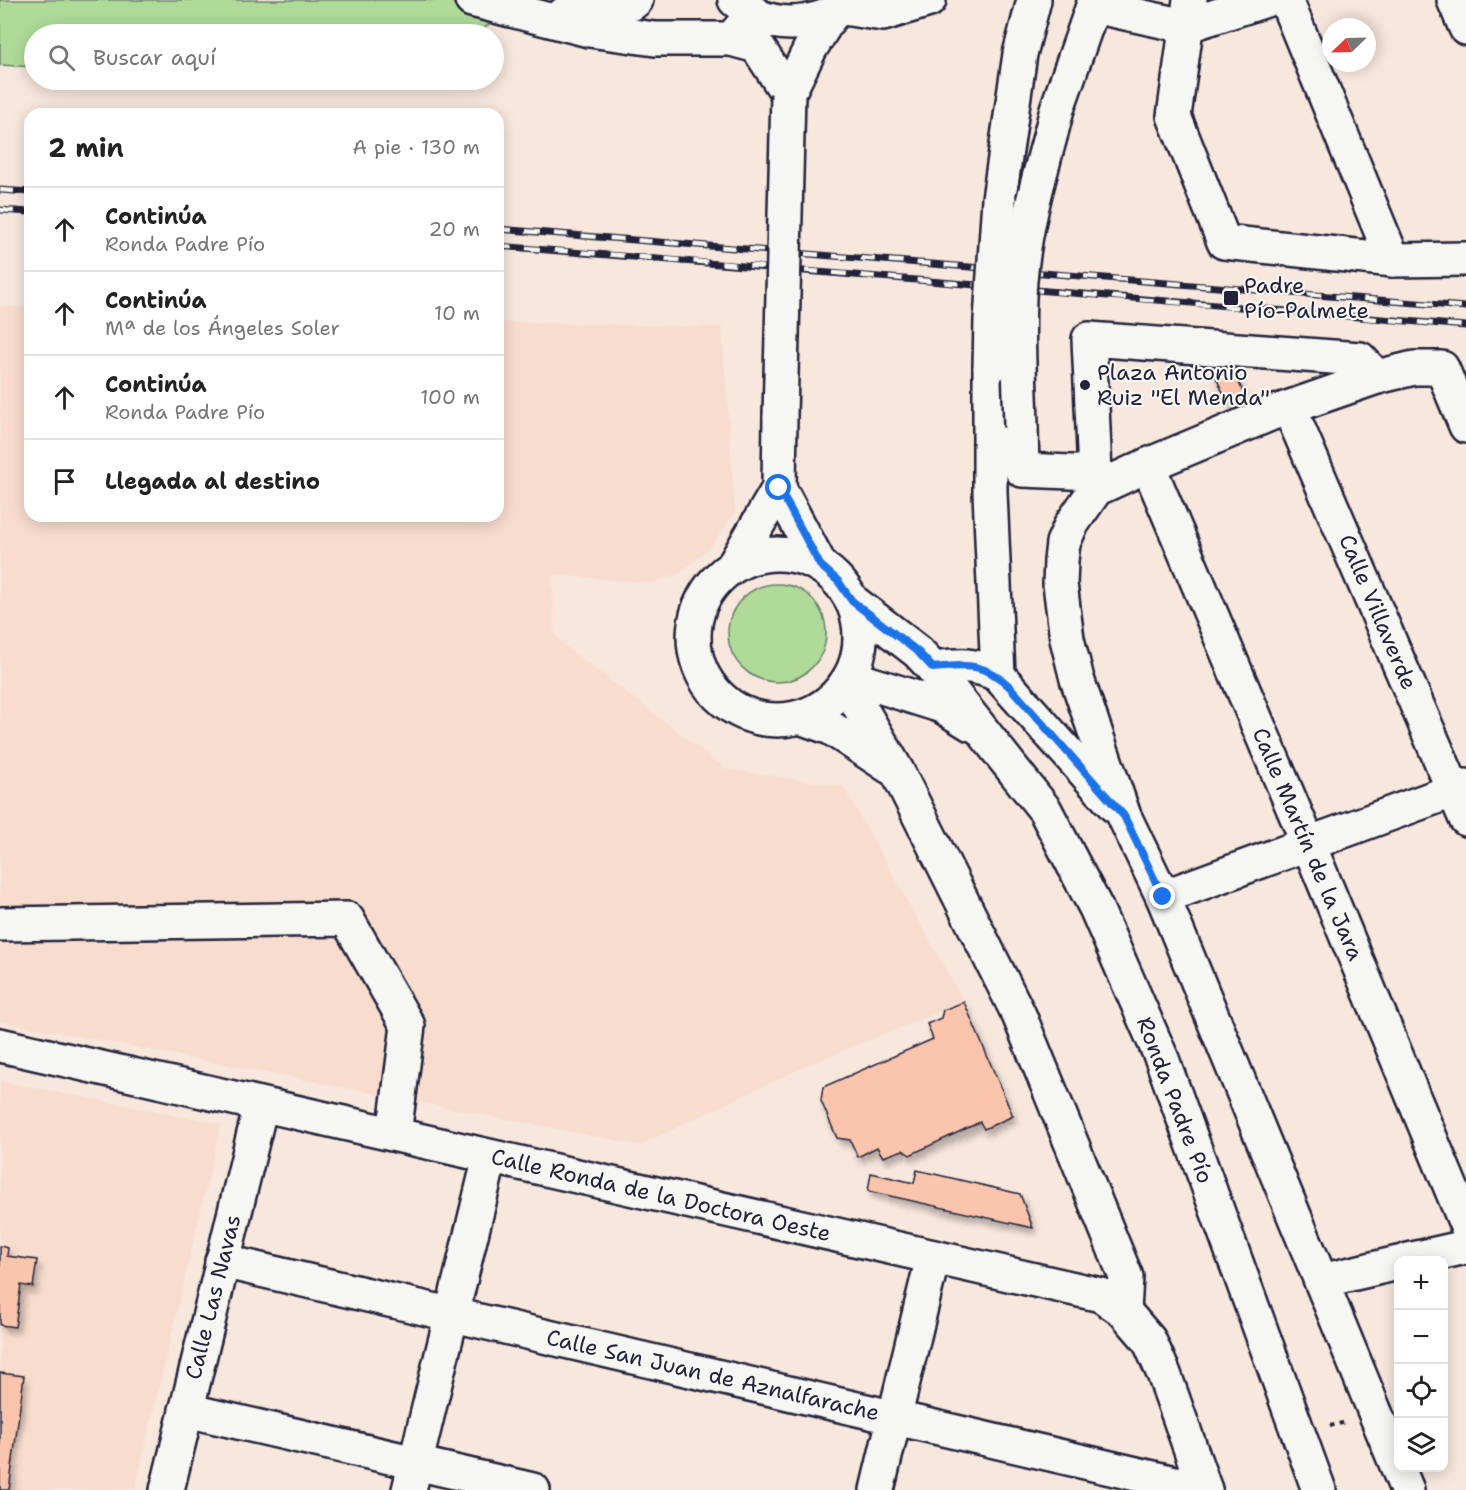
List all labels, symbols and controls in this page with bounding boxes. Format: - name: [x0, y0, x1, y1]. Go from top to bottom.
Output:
- north arrow: [1322, 18, 1376, 72]
- search box: [24, 24, 504, 90]
- icon: search: [45, 41, 78, 74]
- text: Buscar aquí: [93, 43, 216, 72]
- text: 2 min: [48, 130, 124, 165]
- text: A pie · 130 m: [353, 134, 480, 160]
- text: Continúa: [105, 202, 207, 231]
- icon: ahead: [48, 213, 81, 246]
- text: 20 m: [429, 216, 480, 242]
- text: Ronda Padre Pío: [105, 231, 265, 257]
- place label: Padre Pío-Palmete: [1244, 271, 1369, 325]
- text: Continúa: [105, 286, 207, 315]
- marker: Padre Pío-Palmete: [1222, 289, 1240, 307]
- icon: ahead: [48, 297, 81, 330]
- text: 10 m: [434, 300, 480, 326]
- text: Mª de los Ángeles Soler: [105, 315, 340, 341]
- place label: Plaza Antonio Ruiz "El Menda": [1097, 358, 1270, 412]
- text: Continúa: [105, 370, 207, 399]
- marker: Plaza Antonio Ruiz "El Menda": [1078, 378, 1092, 392]
- icon: ahead: [48, 381, 81, 414]
- text: 100 m: [420, 384, 480, 410]
- text: Ronda Padre Pío: [105, 399, 265, 425]
- icon: arrive: [48, 465, 81, 498]
- text: Llegada al destino: [105, 467, 320, 496]
- route start: [765, 474, 791, 500]
- street label: Calle Villaverde: [1332, 530, 1424, 694]
- street label: Calle Martín de la Jara: [1246, 723, 1370, 965]
- route end: [1149, 883, 1175, 909]
- street label: Ronda Padre Pío: [1130, 1013, 1220, 1187]
- street label: Calle Ronda de la Doctora Oeste: [488, 1142, 834, 1248]
- street label: Calle Las Navas: [178, 1212, 248, 1382]
- map controls: [1394, 1256, 1448, 1472]
- button: +: [1394, 1256, 1448, 1310]
- button: −: [1394, 1310, 1448, 1364]
- street label: Calle San Juan de Aznalfarache: [544, 1323, 882, 1427]
- button: locate: [1394, 1364, 1448, 1418]
- button: layers: [1394, 1418, 1448, 1472]

